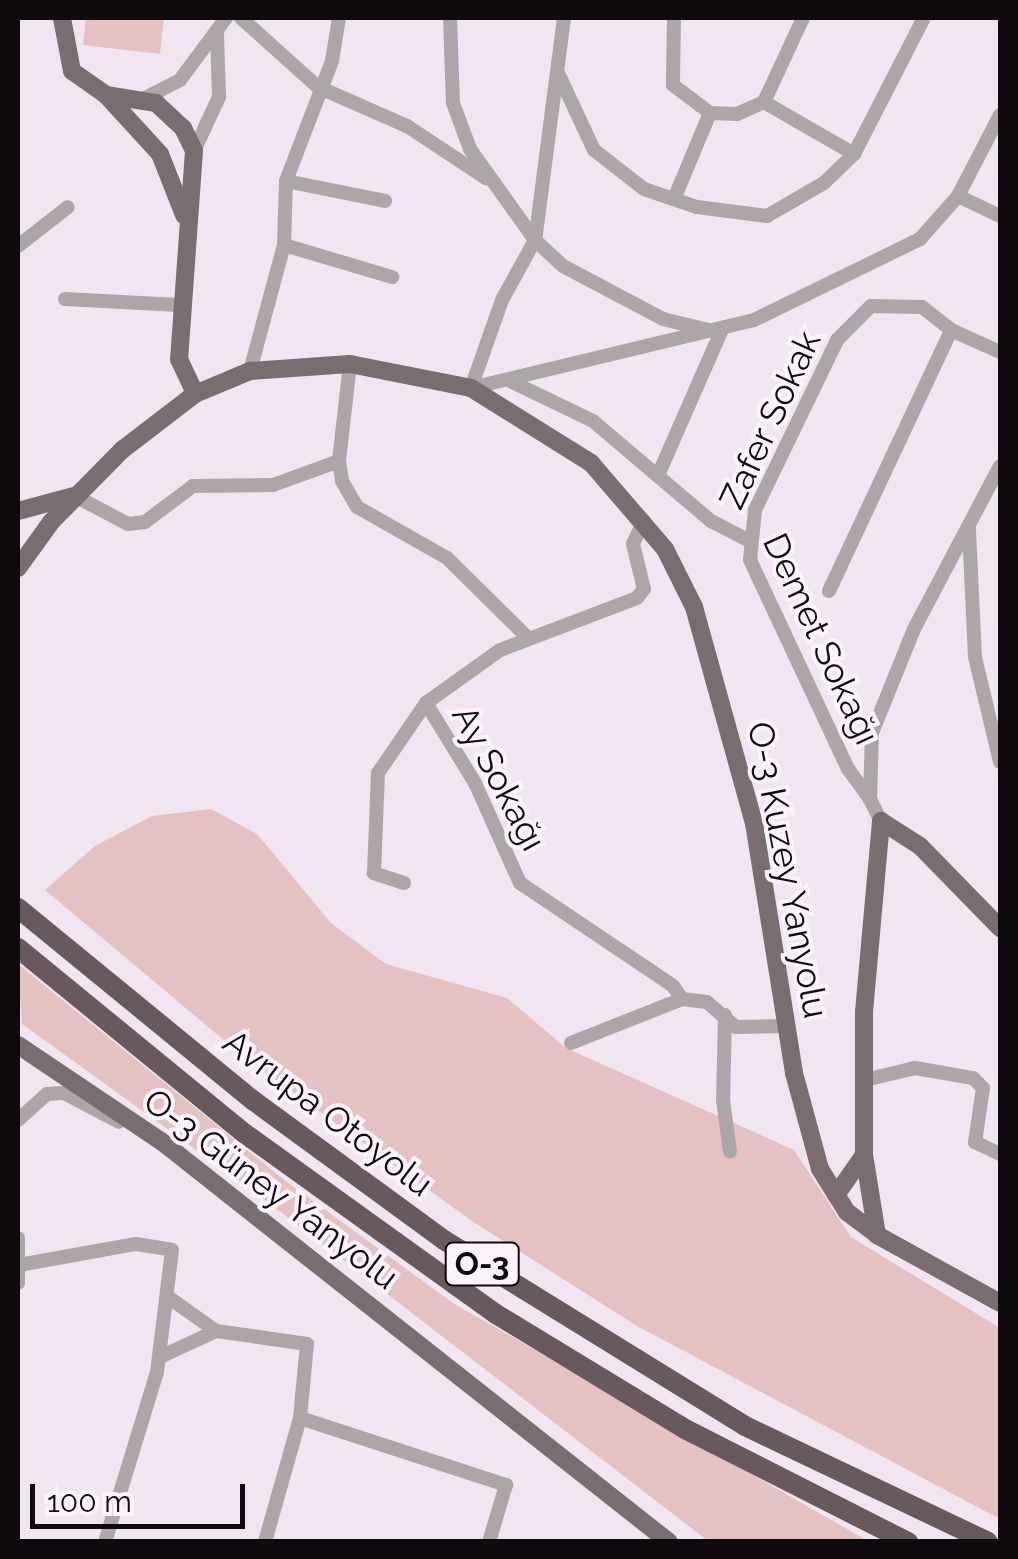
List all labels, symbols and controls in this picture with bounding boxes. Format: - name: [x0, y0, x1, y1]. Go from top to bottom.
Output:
- street label: Zafer Sokak: [710, 324, 830, 516]
- street label: Demet Sokağı: [754, 527, 888, 751]
- street label: Ay Sokağı: [443, 698, 555, 858]
- street label: O-3 Kuzey Yanyolu: [738, 717, 838, 1023]
- street label: Avrupa Otoyolu: [215, 1021, 441, 1205]
- street label: O-3 Güney Yanyolu: [135, 1079, 407, 1299]
- road number: O-3: [444, 1237, 520, 1291]
- scale bar: [35, 1464, 250, 1526]
- text: 100 m: [47, 1484, 132, 1519]

